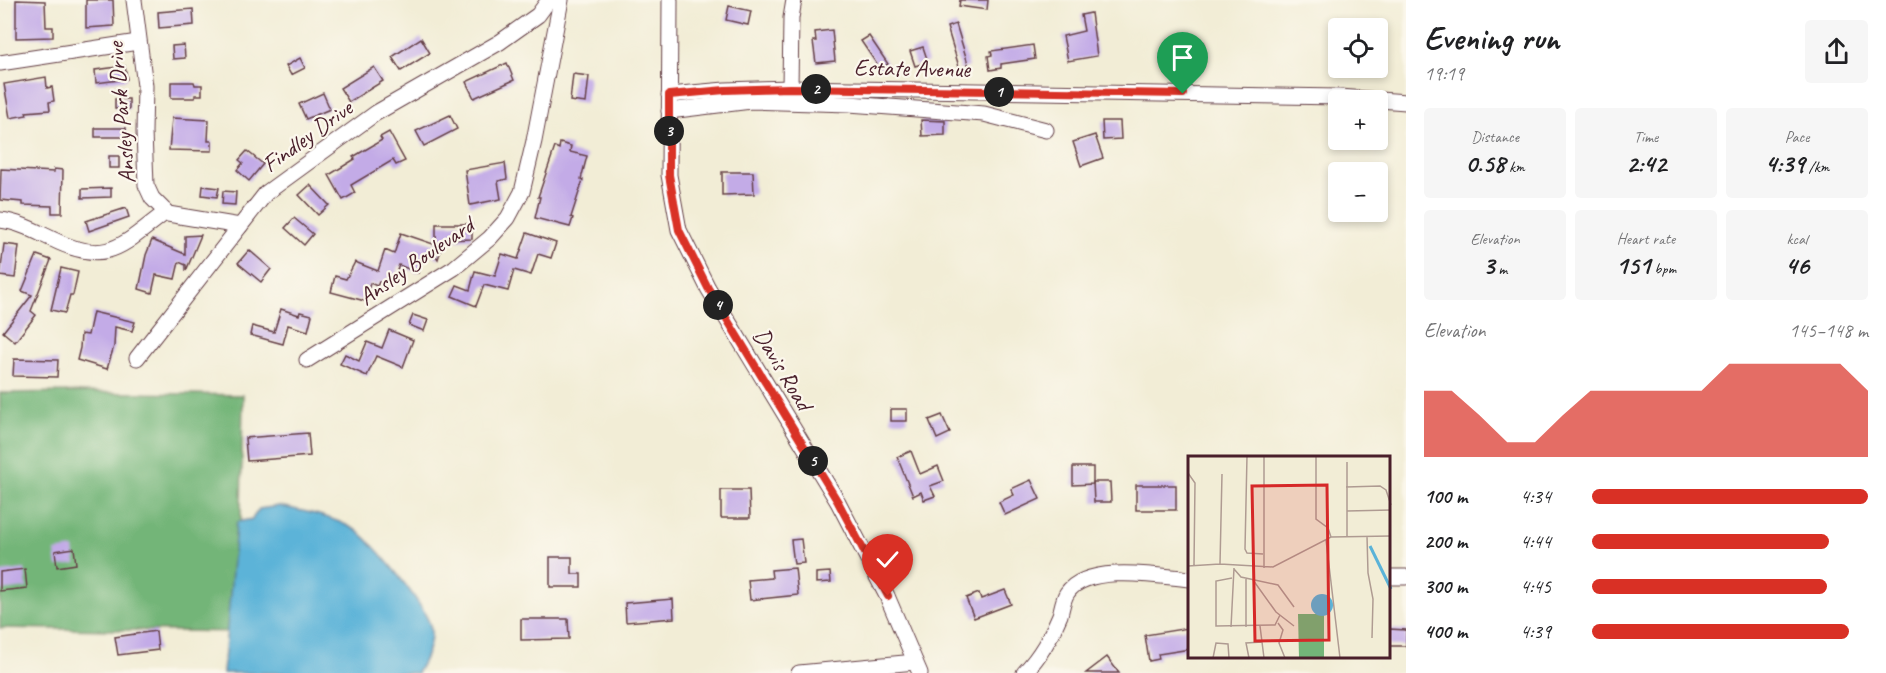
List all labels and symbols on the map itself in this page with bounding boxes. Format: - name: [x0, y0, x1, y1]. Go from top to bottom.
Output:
- pin: [1157, 32, 1208, 94]
- street label: Ansley Park Drive: [100, 39, 142, 185]
- street label: Estate Avenue: [854, 52, 972, 84]
- pin: 2: [801, 74, 831, 104]
- pin: 1: [984, 77, 1014, 107]
- street label: Findley Drive: [256, 92, 360, 179]
- pin: 3: [654, 116, 684, 146]
- street label: Ansley Boulevard: [353, 208, 482, 312]
- pin: 4: [703, 290, 733, 320]
- street label: Davis Road: [747, 322, 821, 419]
- pin: 5: [798, 446, 828, 476]
- inset map: [1188, 456, 1391, 658]
- pin: [862, 534, 913, 596]

